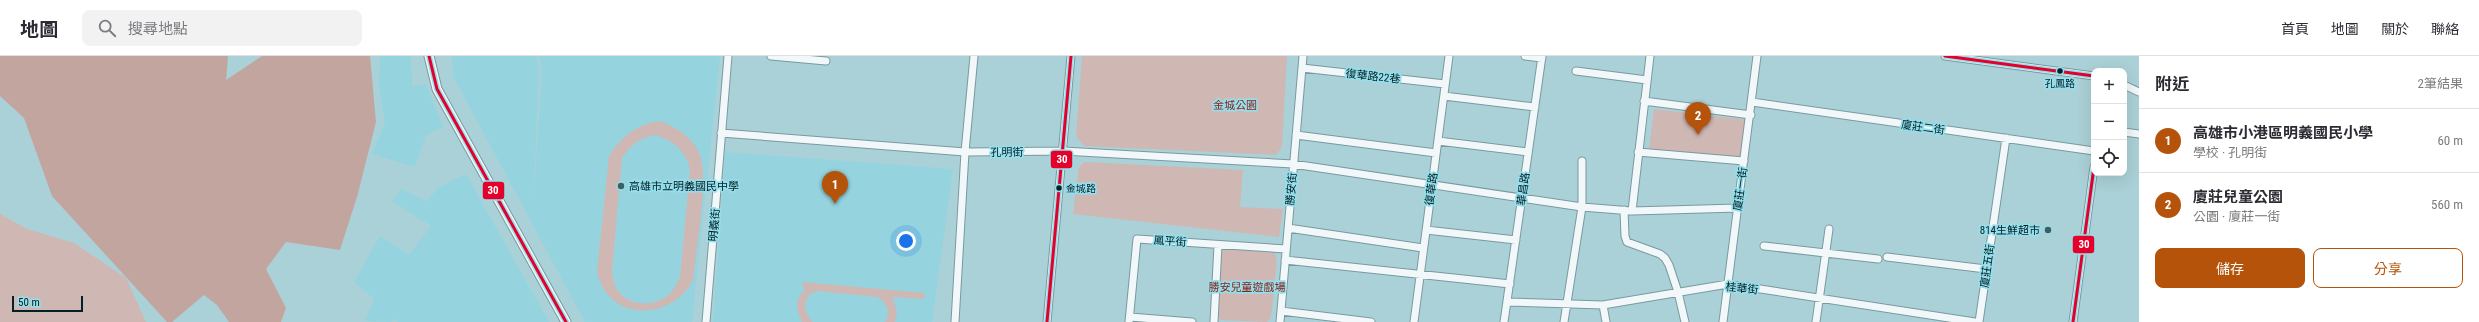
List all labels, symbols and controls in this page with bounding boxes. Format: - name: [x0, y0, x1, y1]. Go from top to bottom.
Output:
- search box: [82, 10, 362, 46]
- icon: search: [96, 17, 118, 39]
- text: 地圖: [20, 18, 58, 41]
- text: 搜尋地點: [128, 20, 188, 38]
- text: 首頁: [2281, 21, 2309, 37]
- text: 地圖: [2331, 21, 2359, 37]
- text: 關於: [2381, 21, 2409, 37]
- text: 聯絡: [2431, 21, 2459, 37]
- marker: 孔鳳路: [2055, 66, 2065, 76]
- street label: 復華路22巷: [1345, 67, 1401, 86]
- map controls: [2091, 68, 2127, 176]
- button: +: [2091, 68, 2127, 104]
- text: 附近: [2155, 74, 2189, 94]
- text: 2筆結果: [2418, 76, 2463, 91]
- place label: 孔鳳路: [2045, 78, 2075, 89]
- park label: 金城公園: [1213, 99, 1257, 112]
- pin: 2: [1685, 102, 1711, 135]
- button: −: [2091, 104, 2127, 140]
- street label: 廈莊二街: [1900, 118, 1946, 137]
- text: 高雄市小港區明義國民小學: [2193, 124, 2373, 142]
- text: 1: [2165, 133, 2171, 148]
- text: 60 m: [2437, 133, 2463, 148]
- button: locate: [2091, 140, 2127, 176]
- text: 學校 · 孔明街: [2193, 145, 2267, 160]
- street label: 孔明街: [990, 146, 1024, 159]
- line badge: 30: [1050, 150, 1073, 169]
- text: 30: [1056, 153, 1068, 166]
- street label: 廈莊一街: [1731, 166, 1750, 212]
- pin: 1: [822, 171, 848, 204]
- street label: 勝安街: [1284, 172, 1299, 206]
- street label: 復華路: [1423, 172, 1440, 206]
- street label: 華昌路: [1515, 172, 1532, 206]
- place label: 高雄市立明義國民中學: [629, 180, 739, 193]
- line badge: 30: [482, 181, 505, 200]
- marker: 高雄市立明義國民中學: [616, 181, 626, 191]
- marker: 金城路: [1054, 183, 1064, 193]
- place label: 金城路: [1066, 183, 1096, 194]
- text: 30: [487, 184, 499, 197]
- text: 廈莊兒童公園: [2193, 188, 2283, 206]
- text: 2: [2165, 197, 2171, 212]
- text: 560 m: [2431, 197, 2463, 212]
- street label: 明義街: [707, 208, 722, 242]
- text: 公園 · 廈莊一街: [2193, 209, 2280, 224]
- place label: 814生鮮超市: [1980, 224, 2040, 237]
- marker: 814生鮮超市: [2043, 225, 2053, 235]
- your location: [896, 231, 916, 251]
- street label: 鳳平街: [1153, 234, 1187, 249]
- line badge: 30: [2072, 235, 2095, 254]
- text: 30: [2078, 238, 2090, 251]
- street label: 廈莊五街: [1978, 243, 1997, 289]
- button: 儲存: [2155, 248, 2305, 288]
- button: 分享: [2313, 248, 2463, 288]
- street label: 桂華街: [1725, 280, 1759, 297]
- park label: 勝安兒童遊戲場: [1209, 281, 1286, 294]
- scale bar: [12, 294, 83, 313]
- text: 50 m: [18, 296, 40, 309]

